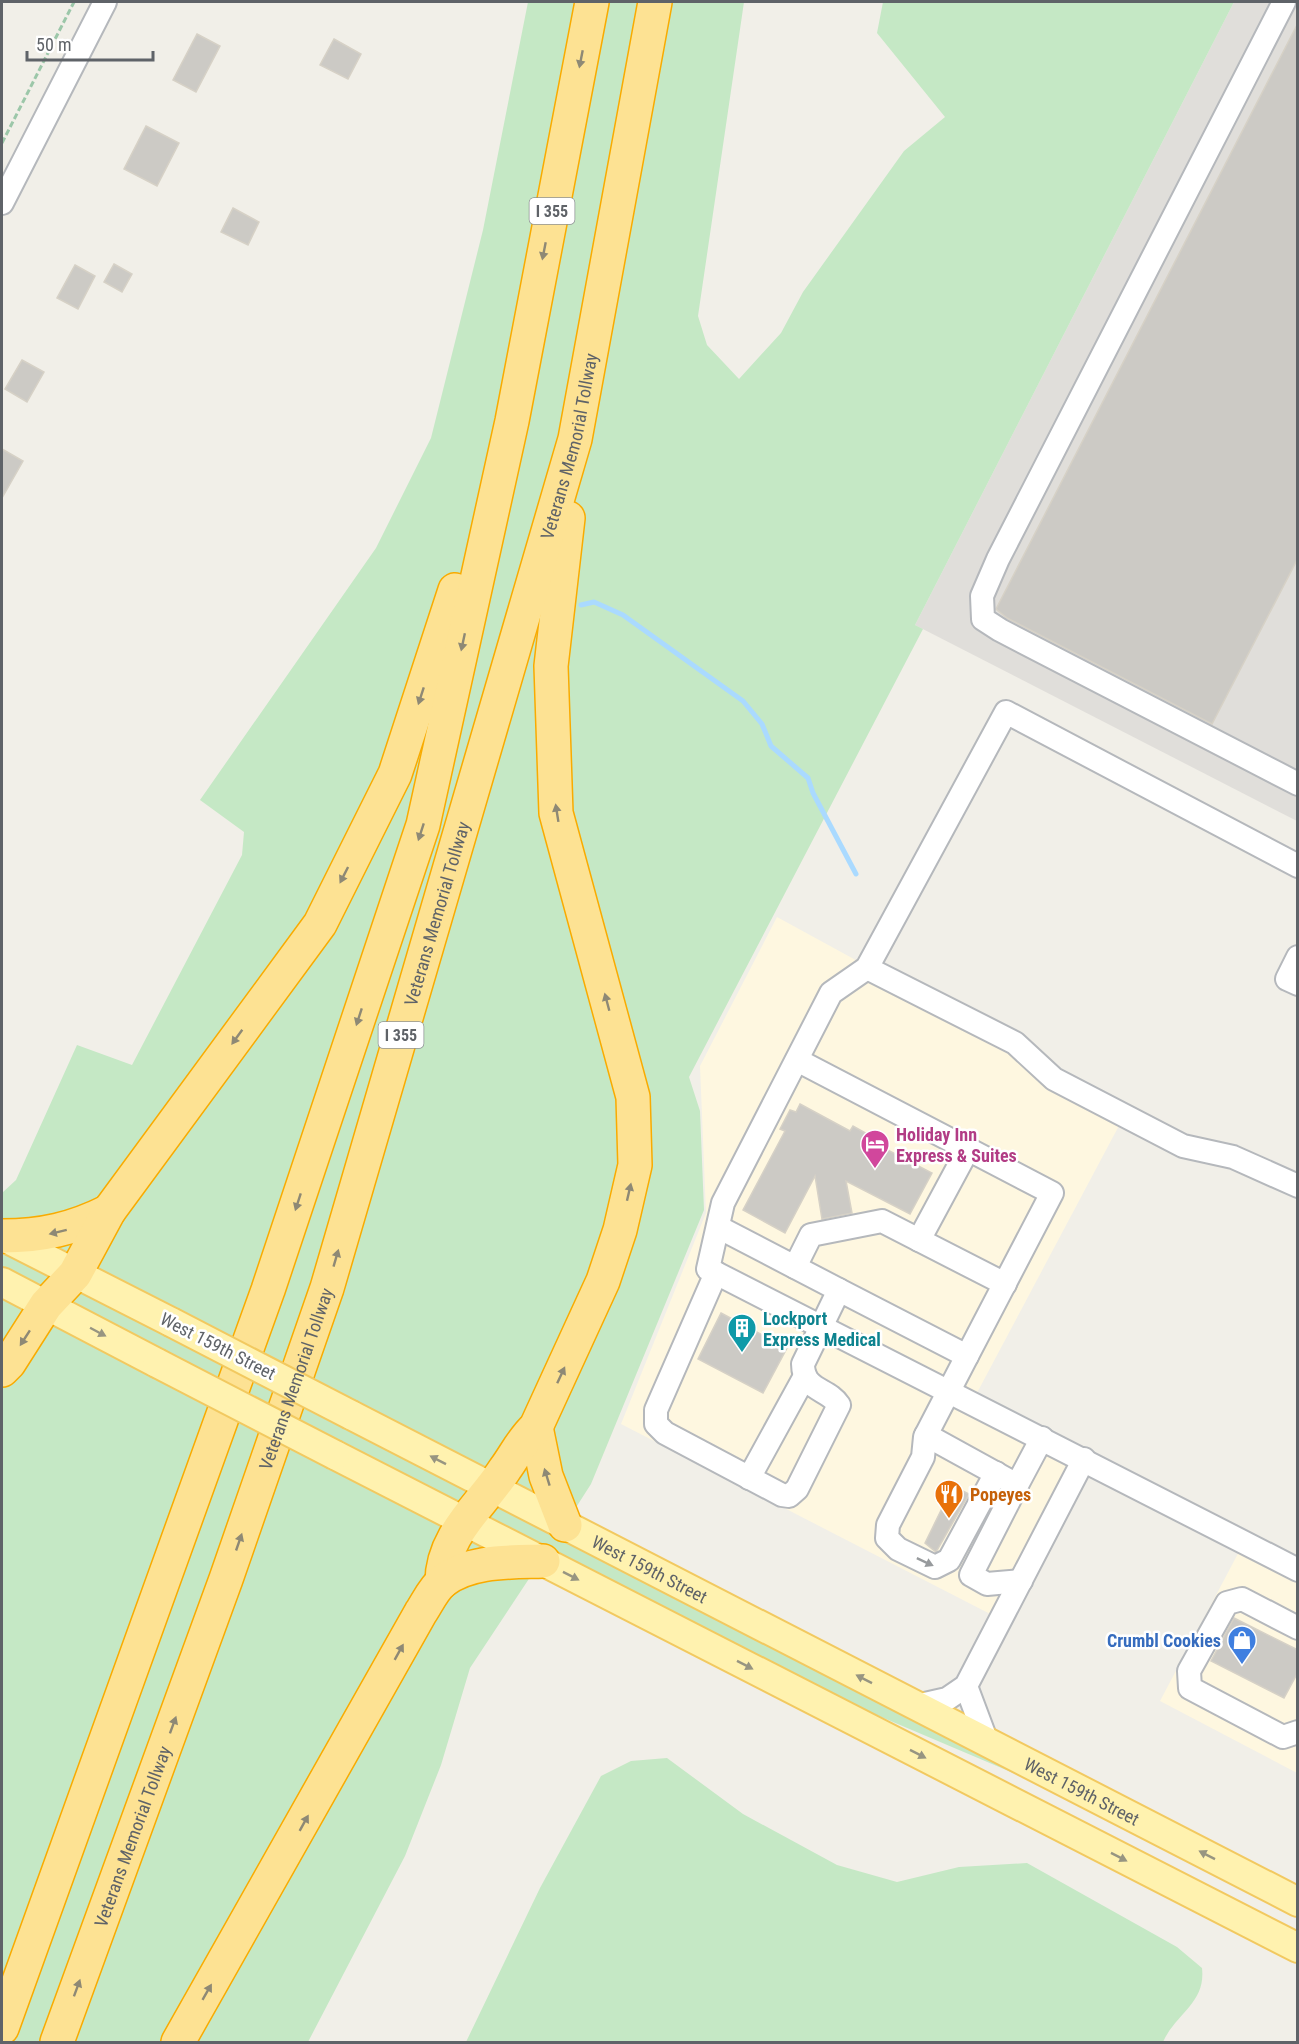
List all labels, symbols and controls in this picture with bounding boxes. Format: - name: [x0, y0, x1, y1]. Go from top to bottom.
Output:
- scale bar: [27, 24, 153, 62]
- text: 50 m: [36, 34, 71, 55]
- one-way arrow: [576, 50, 585, 69]
- road number: I 355: [530, 198, 574, 224]
- one-way arrow: [539, 241, 548, 260]
- street label: Veterans Memorial Tollway: [536, 351, 601, 542]
- one-way arrow: [458, 633, 467, 652]
- one-way arrow: [415, 687, 425, 705]
- one-way arrow: [553, 804, 562, 823]
- street label: Veterans Memorial Tollway: [400, 818, 473, 1008]
- one-way arrow: [415, 823, 425, 841]
- one-way arrow: [340, 866, 349, 883]
- one-way arrow: [602, 993, 612, 1011]
- one-way arrow: [354, 1008, 364, 1026]
- road number: I 355: [378, 1022, 424, 1048]
- one-way arrow: [231, 1028, 243, 1044]
- place label: Holiday Inn Express & Suites: [896, 1124, 1017, 1166]
- hotel icon: Holiday Inn Express & Suites: [859, 1128, 891, 1170]
- one-way arrow: [624, 1183, 634, 1202]
- one-way arrow: [292, 1193, 302, 1211]
- one-way arrow: [48, 1227, 67, 1237]
- one-way arrow: [332, 1249, 341, 1267]
- street label: Veterans Memorial Tollway: [254, 1284, 337, 1472]
- street label: West 159th Street: [157, 1308, 279, 1384]
- place label: Lockport Express Medical: [763, 1308, 881, 1350]
- building icon: Lockport Express Medical: [726, 1312, 758, 1354]
- one-way arrow: [90, 1327, 107, 1337]
- one-way arrow: [19, 1330, 30, 1346]
- one-way arrow: [556, 1366, 565, 1383]
- one-way arrow: [430, 1455, 447, 1465]
- one-way arrow: [542, 1468, 551, 1486]
- restaurant icon: Popeyes: [933, 1478, 965, 1520]
- place label: Popeyes: [970, 1484, 1031, 1505]
- street label: West 159th Street: [589, 1530, 711, 1607]
- one-way arrow: [235, 1533, 245, 1551]
- one-way arrow: [917, 1557, 934, 1567]
- one-way arrow: [563, 1571, 580, 1580]
- shop icon: Crumbl Cookies: [1226, 1624, 1258, 1666]
- place label: Crumbl Cookies: [1107, 1630, 1221, 1651]
- one-way arrow: [394, 1643, 404, 1660]
- one-way arrow: [737, 1660, 754, 1670]
- one-way arrow: [855, 1674, 872, 1684]
- one-way arrow: [169, 1716, 178, 1734]
- street label: Veterans Memorial Tollway: [89, 1742, 175, 1930]
- one-way arrow: [910, 1749, 927, 1759]
- street label: West 159th Street: [1021, 1753, 1143, 1829]
- one-way arrow: [299, 1814, 309, 1831]
- one-way arrow: [1198, 1851, 1215, 1860]
- one-way arrow: [1111, 1852, 1128, 1862]
- one-way arrow: [73, 1978, 83, 1996]
- one-way arrow: [202, 1983, 212, 2000]

